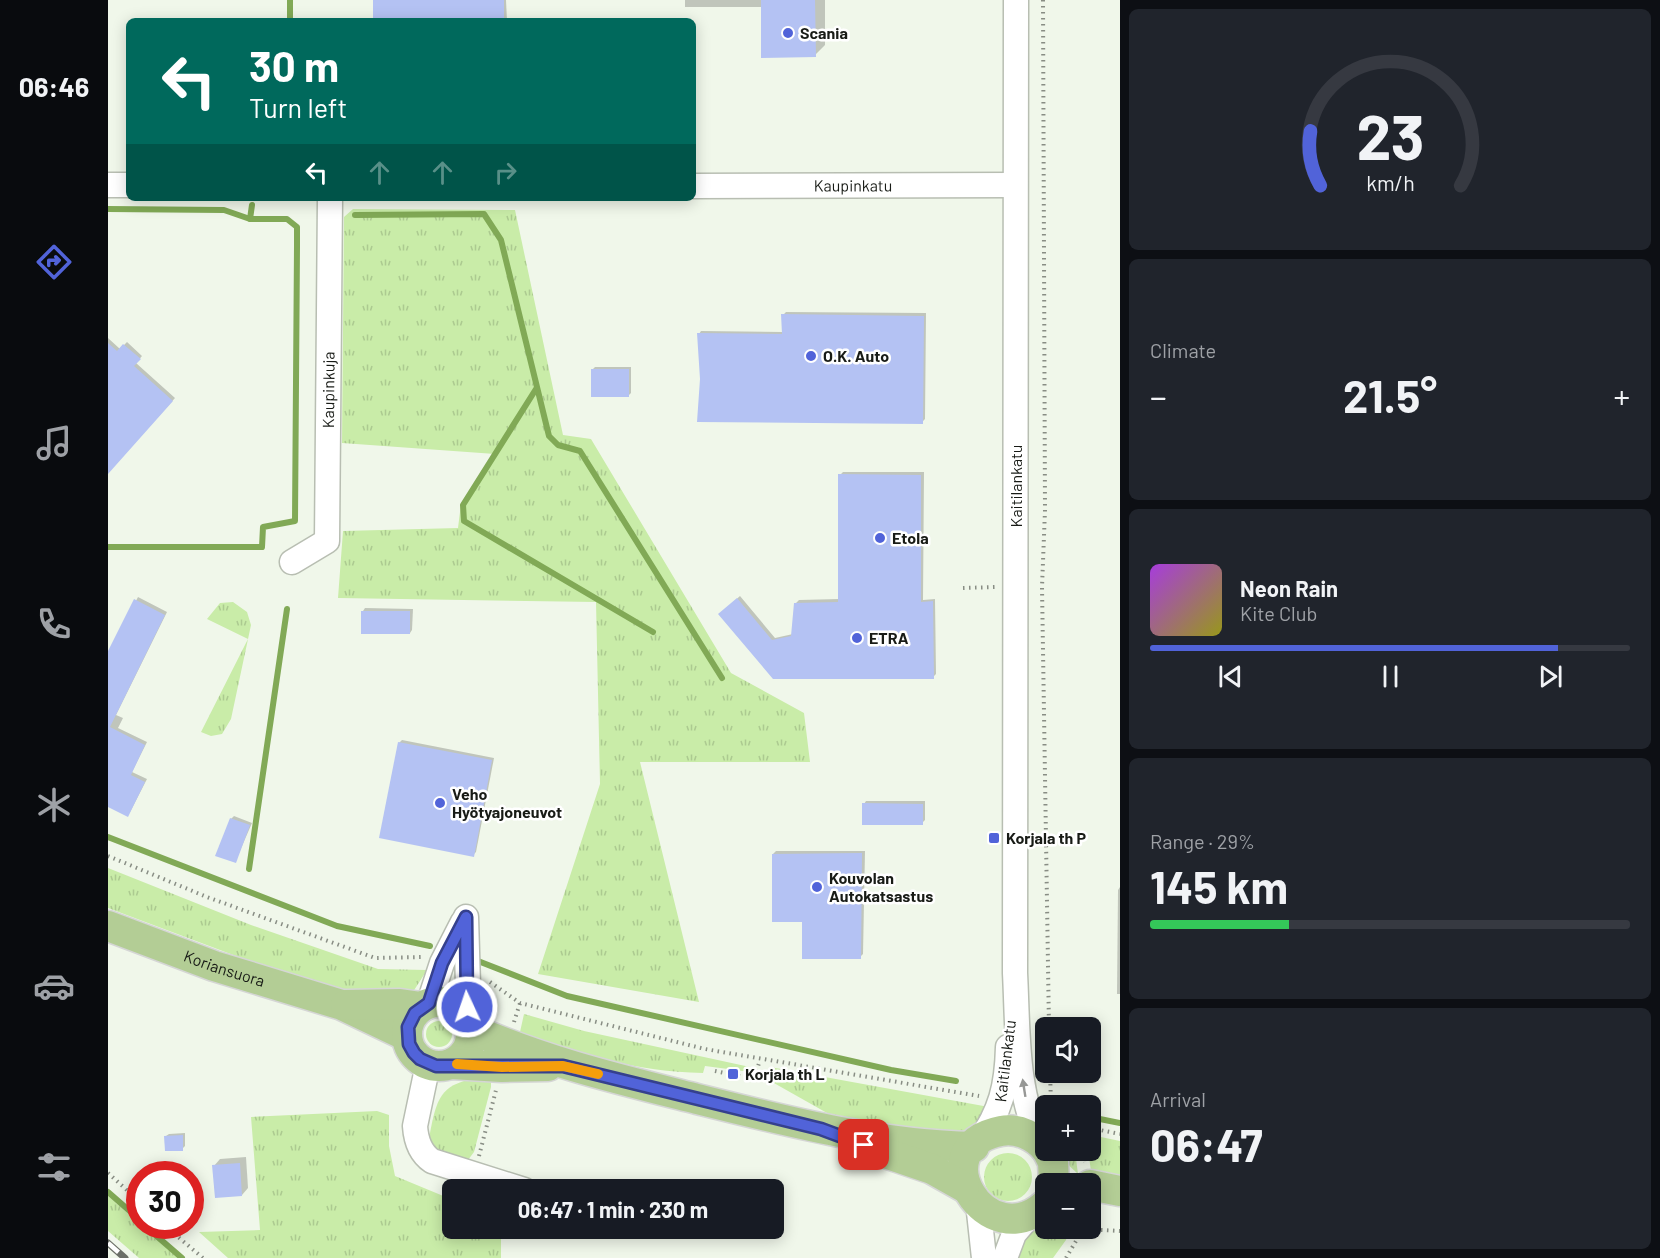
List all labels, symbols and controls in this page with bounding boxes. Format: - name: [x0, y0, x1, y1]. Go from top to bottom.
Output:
- place label: Scania: [800, 23, 848, 42]
- marker: Scania: [781, 26, 795, 40]
- text: 30 m: [249, 40, 339, 90]
- icon: left: [150, 42, 228, 120]
- text: 06:46: [19, 70, 89, 102]
- text: Turn left: [249, 91, 347, 123]
- text: 23: [1356, 99, 1424, 173]
- icon: left: [300, 156, 333, 189]
- icon: ahead: [363, 156, 396, 189]
- icon: ahead: [426, 156, 459, 189]
- icon: right: [489, 156, 522, 189]
- text: km/h: [1366, 171, 1414, 196]
- street label: Kaupinkatu: [814, 175, 892, 195]
- icon: directions: [33, 241, 75, 283]
- text: Climate: [1150, 338, 1216, 362]
- place label: O.K. Auto: [823, 346, 889, 365]
- marker: O.K. Auto: [804, 349, 818, 363]
- street label: Kaupinkuja: [318, 351, 338, 428]
- text: 21.5°: [1343, 368, 1437, 422]
- text: −: [1150, 376, 1167, 416]
- text: +: [1614, 376, 1630, 416]
- icon: music: [33, 422, 75, 464]
- street label: Kaitilankatu: [1006, 445, 1025, 527]
- place label: Etola: [892, 528, 929, 547]
- marker: Etola: [873, 531, 887, 545]
- text: Neon Rain: [1240, 575, 1338, 601]
- text: Kite Club: [1240, 601, 1317, 625]
- icon: phone: [33, 603, 75, 645]
- place label: ETRA: [869, 628, 909, 647]
- marker: ETRA: [850, 631, 864, 645]
- icon: previous: [1214, 660, 1247, 693]
- icon: pause: [1374, 660, 1407, 693]
- icon: next: [1534, 660, 1567, 693]
- icon: climate: [33, 784, 75, 826]
- place label: Veho Hyötyajoneuvot: [452, 784, 562, 821]
- marker: Veho Hyötyajoneuvot: [433, 796, 447, 810]
- place label: Korjala th P: [1006, 828, 1087, 847]
- text: Range · 29%: [1150, 829, 1255, 853]
- marker: Korjala th P: [987, 831, 1001, 845]
- text: 145 km: [1150, 859, 1288, 913]
- place label: Kouvolan Autokatsastus: [829, 868, 933, 905]
- marker: Kouvolan Autokatsastus: [810, 880, 824, 894]
- street label: Koriansuora: [182, 946, 267, 990]
- icon: car: [33, 965, 75, 1007]
- position arrow: [435, 975, 499, 1039]
- map controls: [1035, 1017, 1101, 1239]
- button: sound: [1035, 1017, 1101, 1083]
- street label: Kaitilankatu: [990, 1019, 1019, 1103]
- place label: Korjala th L: [745, 1064, 825, 1083]
- marker: Korjala th L: [726, 1067, 740, 1081]
- one-way arrow: [1020, 1078, 1029, 1097]
- text: Arrival: [1150, 1087, 1206, 1111]
- button: +: [1035, 1095, 1101, 1161]
- text: 06:47: [1150, 1117, 1263, 1171]
- pin: [838, 1119, 889, 1170]
- icon: arrive: [847, 1128, 880, 1161]
- icon: filters: [33, 1146, 75, 1188]
- speed limit sign: 30: [126, 1161, 204, 1239]
- button: −: [1035, 1173, 1101, 1239]
- text: 06:47 · 1 min · 230 m: [518, 1196, 708, 1222]

